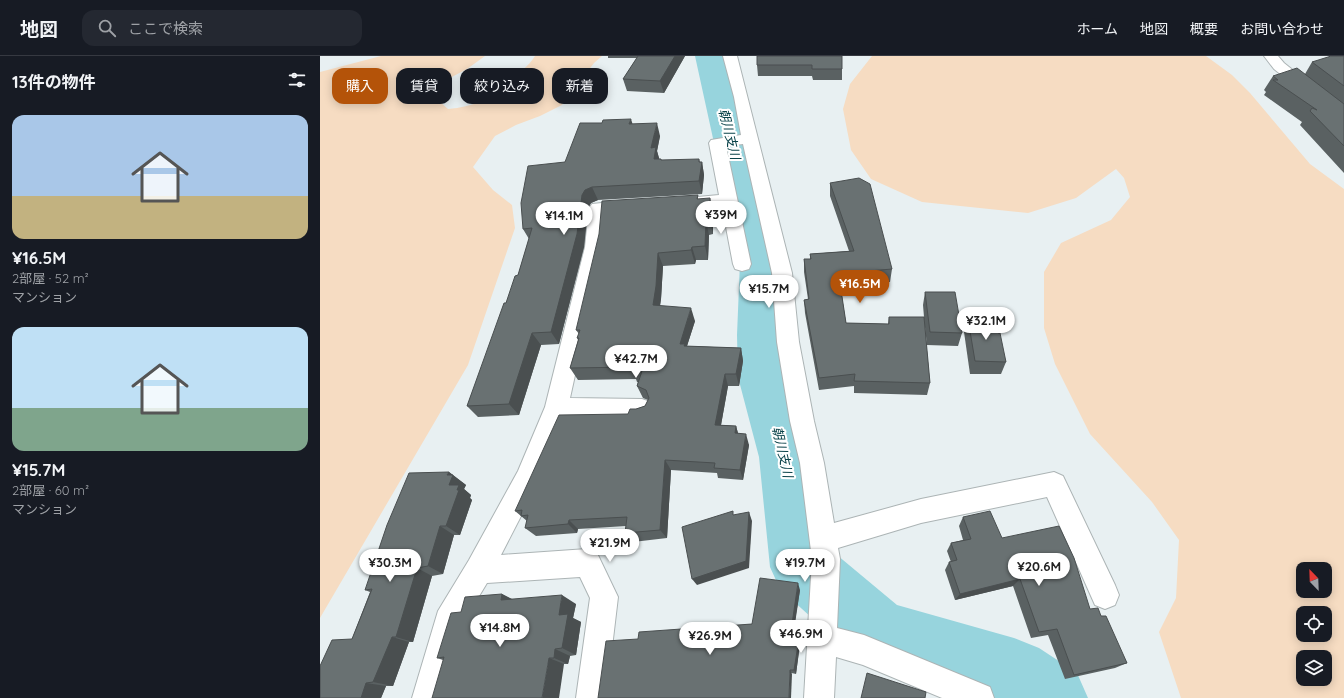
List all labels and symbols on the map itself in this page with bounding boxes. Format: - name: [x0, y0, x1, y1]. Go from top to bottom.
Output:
- water label: 朝川支川: [716, 107, 745, 163]
- pin: ¥39M: [697, 201, 745, 235]
- pin: ¥14.1M: [531, 202, 597, 236]
- pin: ¥16.5M: [827, 270, 893, 304]
- pin: ¥15.7M: [736, 275, 802, 309]
- pin: ¥32.1M: [953, 307, 1019, 341]
- pin: ¥42.7M: [603, 345, 669, 379]
- water label: 朝川支川: [769, 425, 797, 481]
- pin: ¥21.9M: [577, 529, 643, 563]
- pin: ¥30.3M: [357, 549, 423, 583]
- pin: ¥19.7M: [772, 549, 838, 583]
- pin: ¥20.6M: [1006, 553, 1072, 587]
- north arrow: [1296, 562, 1332, 598]
- pin: ¥14.8M: [467, 614, 533, 648]
- pin: ¥46.9M: [768, 620, 834, 654]
- pin: ¥26.9M: [677, 622, 743, 656]

